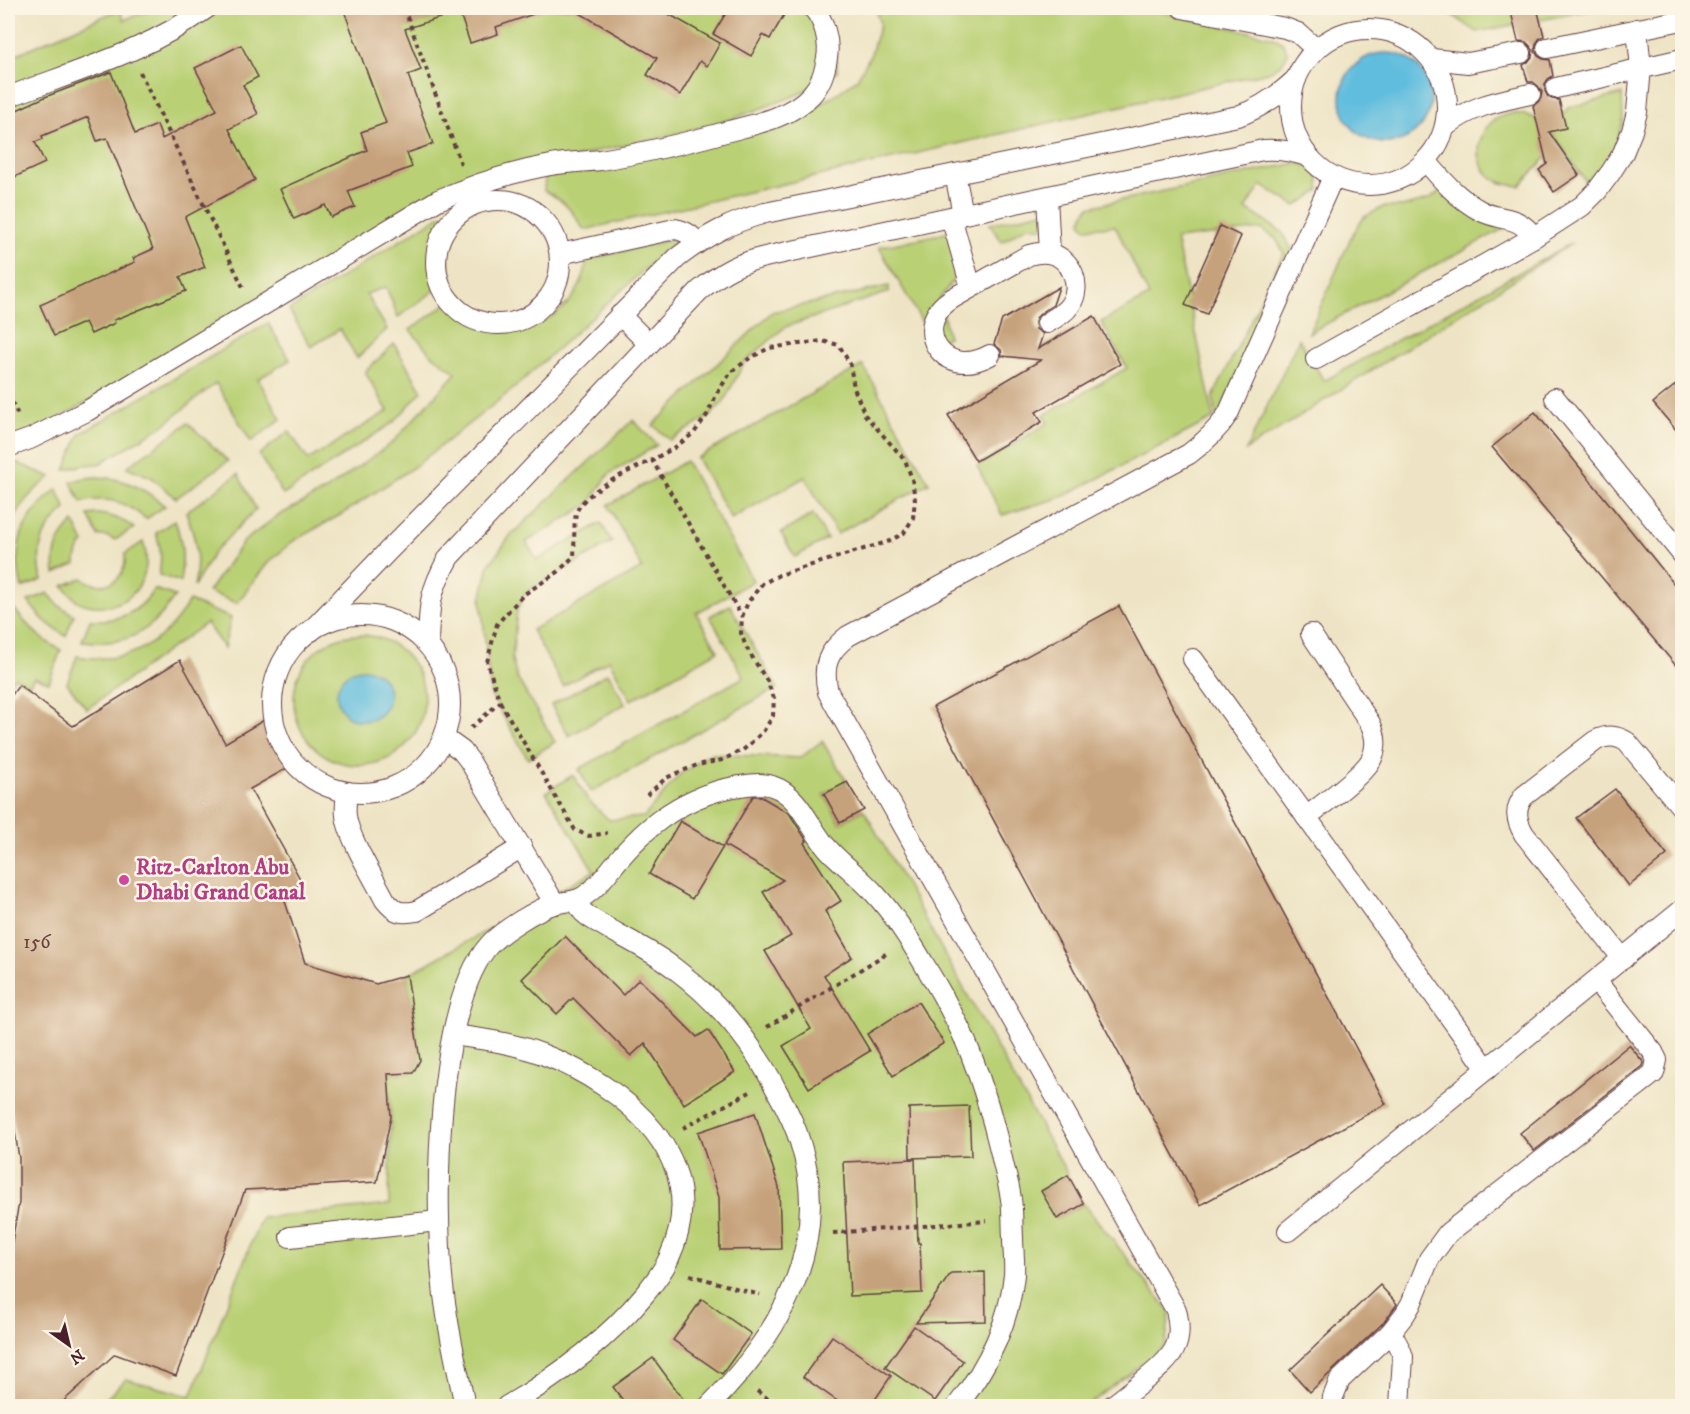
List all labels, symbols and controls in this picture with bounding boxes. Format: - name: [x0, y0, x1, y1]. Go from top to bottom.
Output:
- place label: Ritz-Carlton Abu Dhabi Grand Canal: [136, 854, 306, 906]
- marker: Ritz-Carlton Abu Dhabi Grand Canal: [117, 873, 131, 887]
- house number: 156: [23, 930, 51, 955]
- north arrow: [39, 1315, 99, 1375]
- text: N: [66, 1345, 88, 1369]

